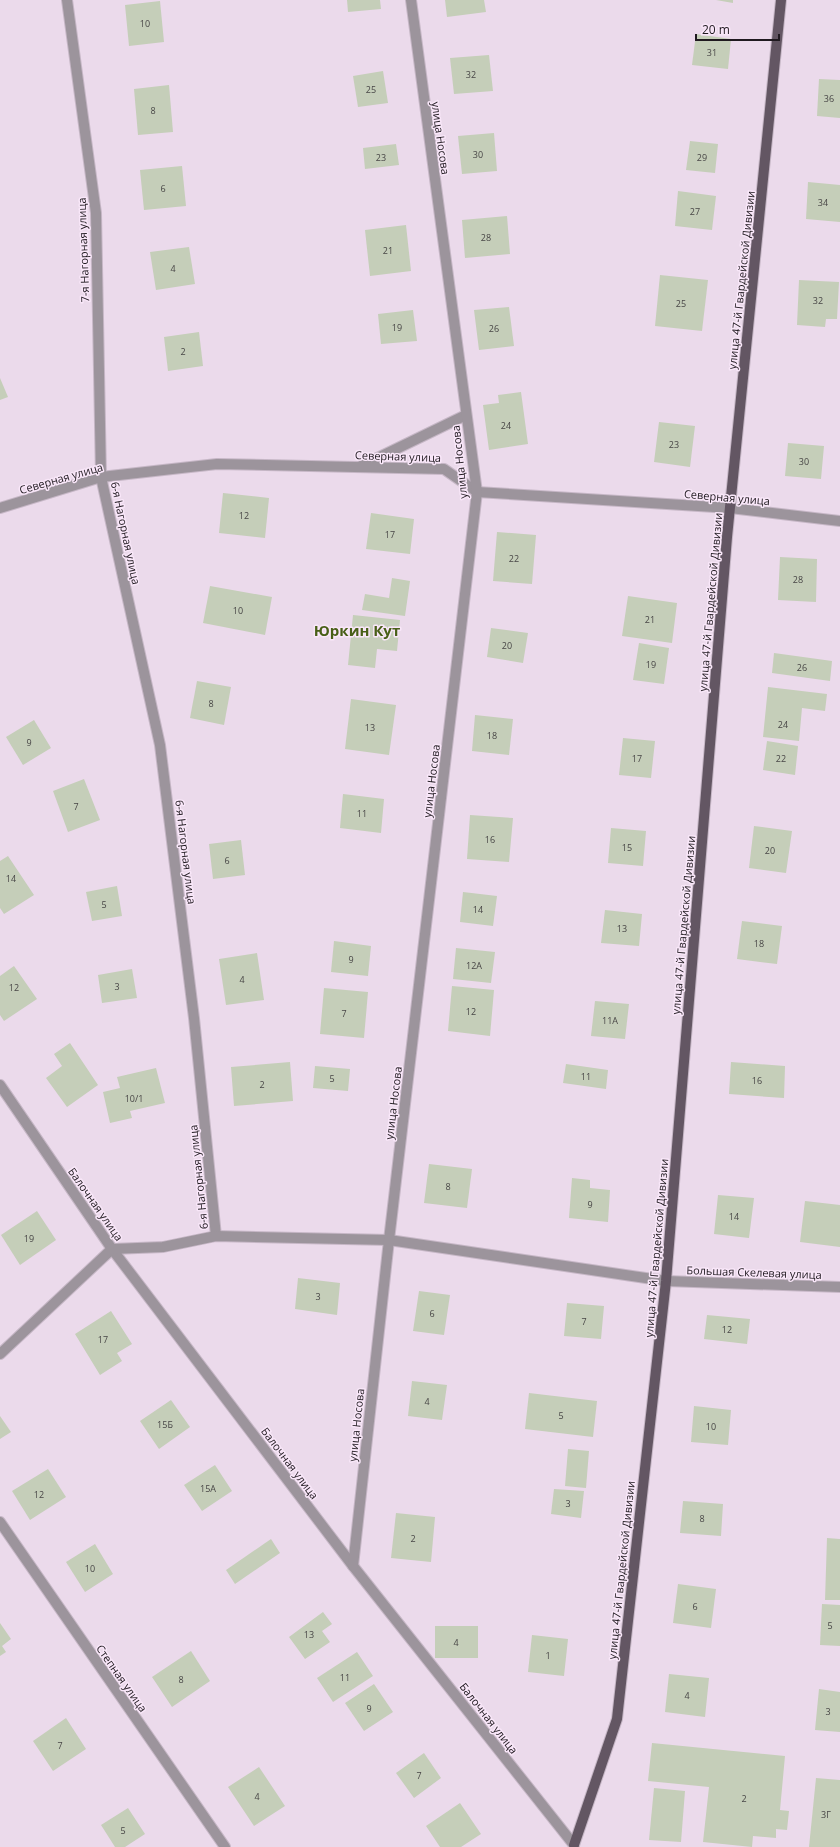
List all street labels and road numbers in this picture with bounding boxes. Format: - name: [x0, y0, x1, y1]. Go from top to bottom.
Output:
- street label: улица Носова: [428, 100, 454, 176]
- street label: улица 47-й Гвардейской Дивизии: [724, 190, 758, 370]
- street label: 7-я Нагорная улица: [74, 197, 92, 303]
- street label: улица Носова: [448, 425, 470, 499]
- street label: Северная улица: [355, 447, 441, 465]
- street label: Северная улица: [18, 459, 104, 497]
- street label: 6-я Нагорная улица: [108, 480, 144, 586]
- street label: Северная улица: [683, 486, 771, 508]
- street label: улица 47-й Гвардейской Дивизии: [695, 512, 725, 692]
- street label: улица Носова: [419, 744, 443, 818]
- street label: 6-я Нагорная улица: [172, 799, 200, 905]
- street label: улица 47-й Гвардейской Дивизии: [668, 835, 698, 1015]
- street label: улица Носова: [381, 1066, 405, 1140]
- street label: 6-я Нагорная улица: [185, 1124, 211, 1230]
- street label: улица 47-й Гвардейской Дивизии: [641, 1158, 671, 1338]
- street label: Балочная улица: [65, 1164, 127, 1244]
- street label: Большая Скелевая улица: [686, 1262, 822, 1282]
- street label: улица Носова: [345, 1388, 367, 1462]
- street label: Балочная улица: [258, 1424, 322, 1502]
- street label: улица 47-й Гвардейской Дивизии: [604, 1480, 638, 1660]
- street label: Степная улица: [93, 1641, 151, 1715]
- street label: Балочная улица: [457, 1679, 521, 1757]

